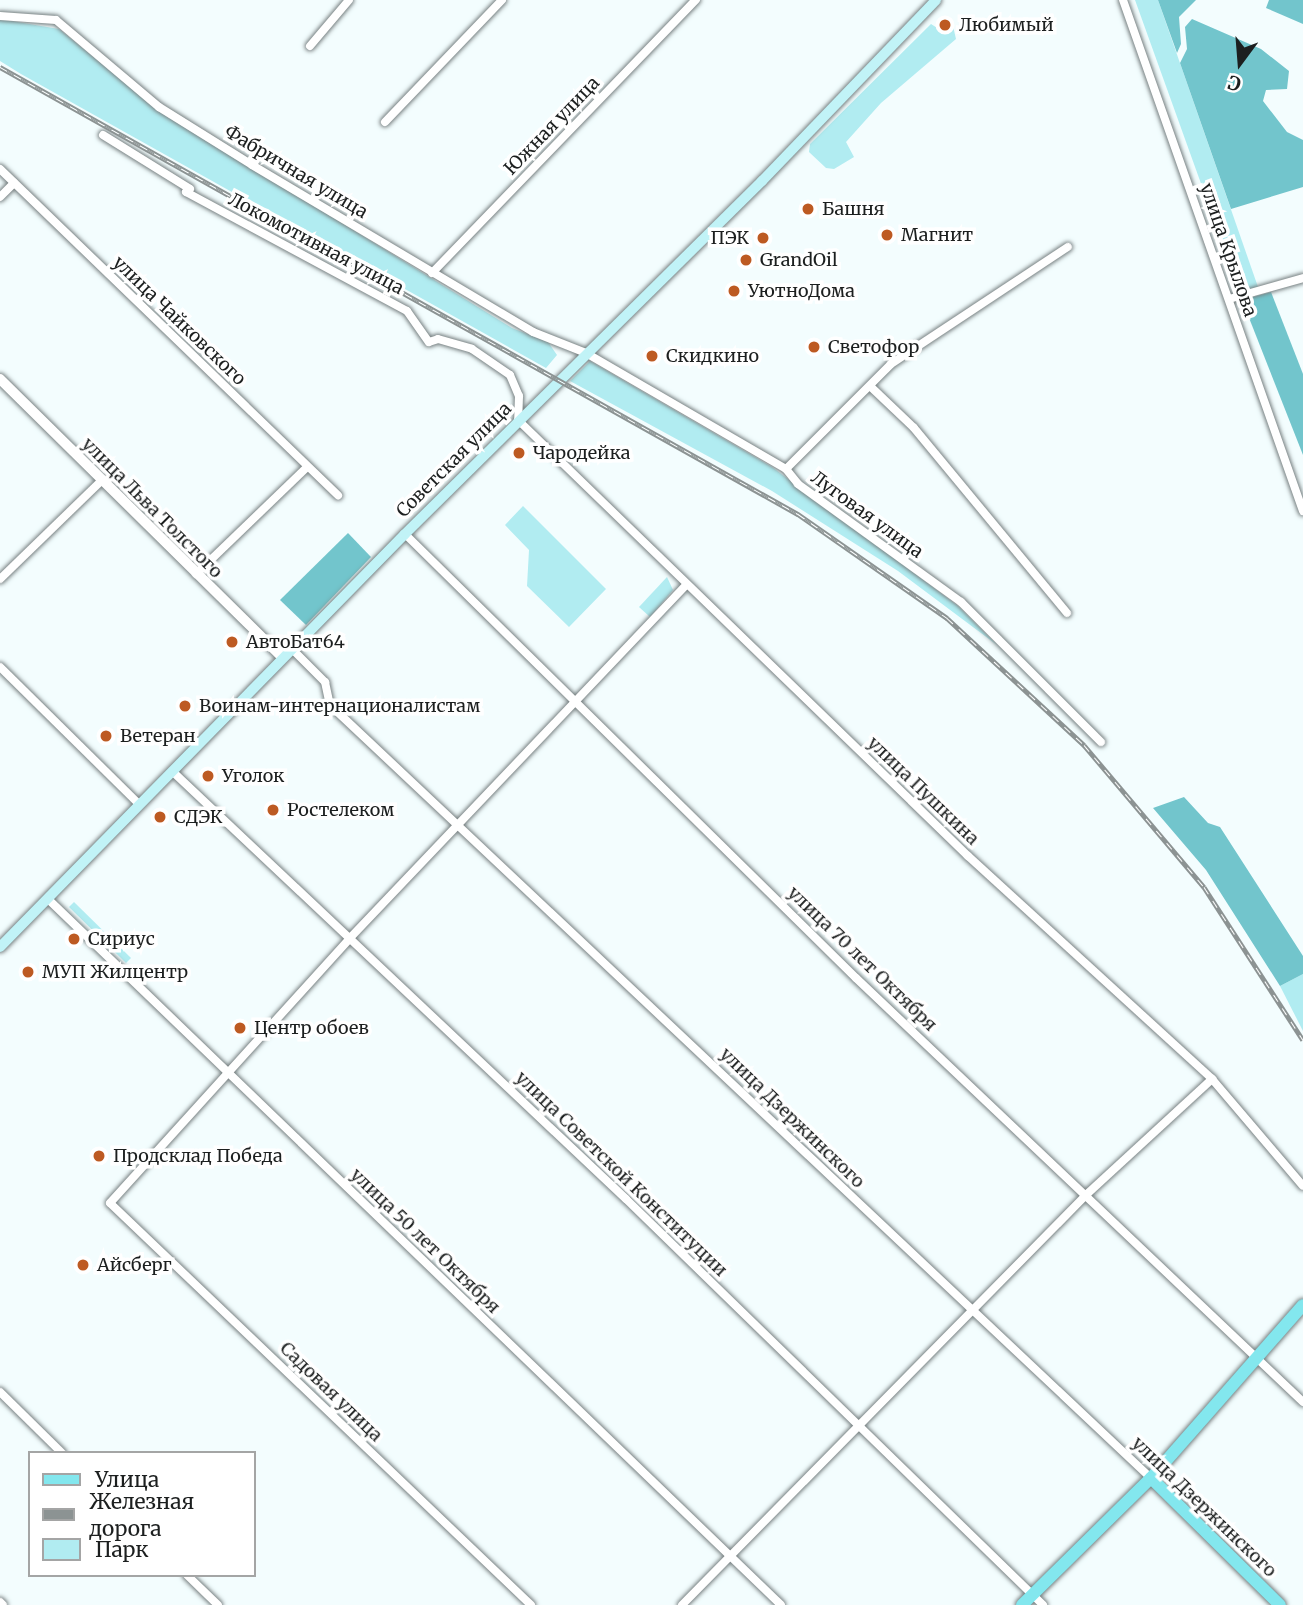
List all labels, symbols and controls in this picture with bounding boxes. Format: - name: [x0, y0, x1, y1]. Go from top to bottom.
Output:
- place label: Любимый: [959, 14, 1054, 36]
- marker: Любимый: [937, 17, 953, 33]
- north arrow: [1205, 28, 1275, 98]
- text: С: [1225, 70, 1244, 96]
- street label: Южная улица: [500, 72, 604, 180]
- street label: Фабричная улица: [221, 121, 371, 223]
- street label: улица Крылова: [1195, 180, 1261, 320]
- street label: Локомотивная улица: [225, 189, 407, 299]
- place label: Башня: [822, 198, 885, 220]
- marker: Башня: [800, 201, 816, 217]
- place label: Магнит: [901, 224, 973, 246]
- place label: ПЭК: [711, 227, 749, 249]
- marker: Магнит: [879, 227, 895, 243]
- marker: ПЭК: [755, 230, 771, 246]
- place label: GrandOil: [760, 249, 838, 271]
- street label: улица Чайковского: [108, 252, 250, 390]
- marker: GrandOil: [738, 252, 754, 268]
- place label: УютноДома: [748, 280, 855, 302]
- marker: УютноДома: [726, 283, 742, 299]
- place label: Светофор: [828, 336, 919, 358]
- marker: Светофор: [806, 339, 822, 355]
- place label: Скидкино: [666, 345, 759, 367]
- marker: Скидкино: [644, 348, 660, 364]
- street label: Советская улица: [392, 398, 516, 522]
- street label: улица Льва Толстого: [77, 433, 227, 583]
- place label: Чародейка: [533, 442, 631, 464]
- marker: Чародейка: [511, 445, 527, 461]
- street label: Луговая улица: [807, 467, 927, 563]
- place label: АвтоБат64: [246, 631, 345, 653]
- marker: АвтоБат64: [224, 634, 240, 650]
- place label: Воинам-интернационалистам: [199, 695, 480, 717]
- marker: Воинам-интернационалистам: [177, 698, 193, 714]
- place label: Ветеран: [120, 725, 196, 747]
- marker: Ветеран: [98, 728, 114, 744]
- street label: улица Пушкина: [863, 732, 983, 850]
- place label: Уголок: [222, 765, 284, 787]
- marker: Уголок: [200, 768, 216, 784]
- place label: Ростелеком: [287, 799, 395, 821]
- marker: Ростелеком: [265, 802, 281, 818]
- place label: СДЭК: [174, 806, 223, 828]
- marker: СДЭК: [152, 809, 168, 825]
- street label: улица 70 лет Октября: [783, 882, 941, 1036]
- place label: Сириус: [88, 928, 155, 950]
- marker: Сириус: [66, 931, 82, 947]
- place label: МУП Жилцентр: [42, 961, 188, 983]
- marker: МУП Жилцентр: [20, 964, 36, 980]
- place label: Центр обоев: [254, 1017, 369, 1039]
- marker: Центр обоев: [232, 1020, 248, 1036]
- street label: улица Дзержинского: [715, 1043, 869, 1193]
- street label: улица Советской Конституции: [511, 1067, 731, 1281]
- place label: Продсклад Победа: [113, 1145, 283, 1167]
- marker: Продсклад Победа: [91, 1148, 107, 1164]
- street label: улица 50 лет Октября: [346, 1164, 504, 1318]
- place label: Айсберг: [97, 1254, 172, 1276]
- marker: Айсберг: [75, 1257, 91, 1273]
- street label: Садовая улица: [275, 1338, 387, 1446]
- street label: улица Дзержинского: [1127, 1432, 1281, 1582]
- legend: [28, 1451, 256, 1577]
- text: Улица: [95, 1466, 159, 1493]
- text: Железная дорога: [89, 1488, 194, 1542]
- text: Парк: [95, 1536, 149, 1563]

